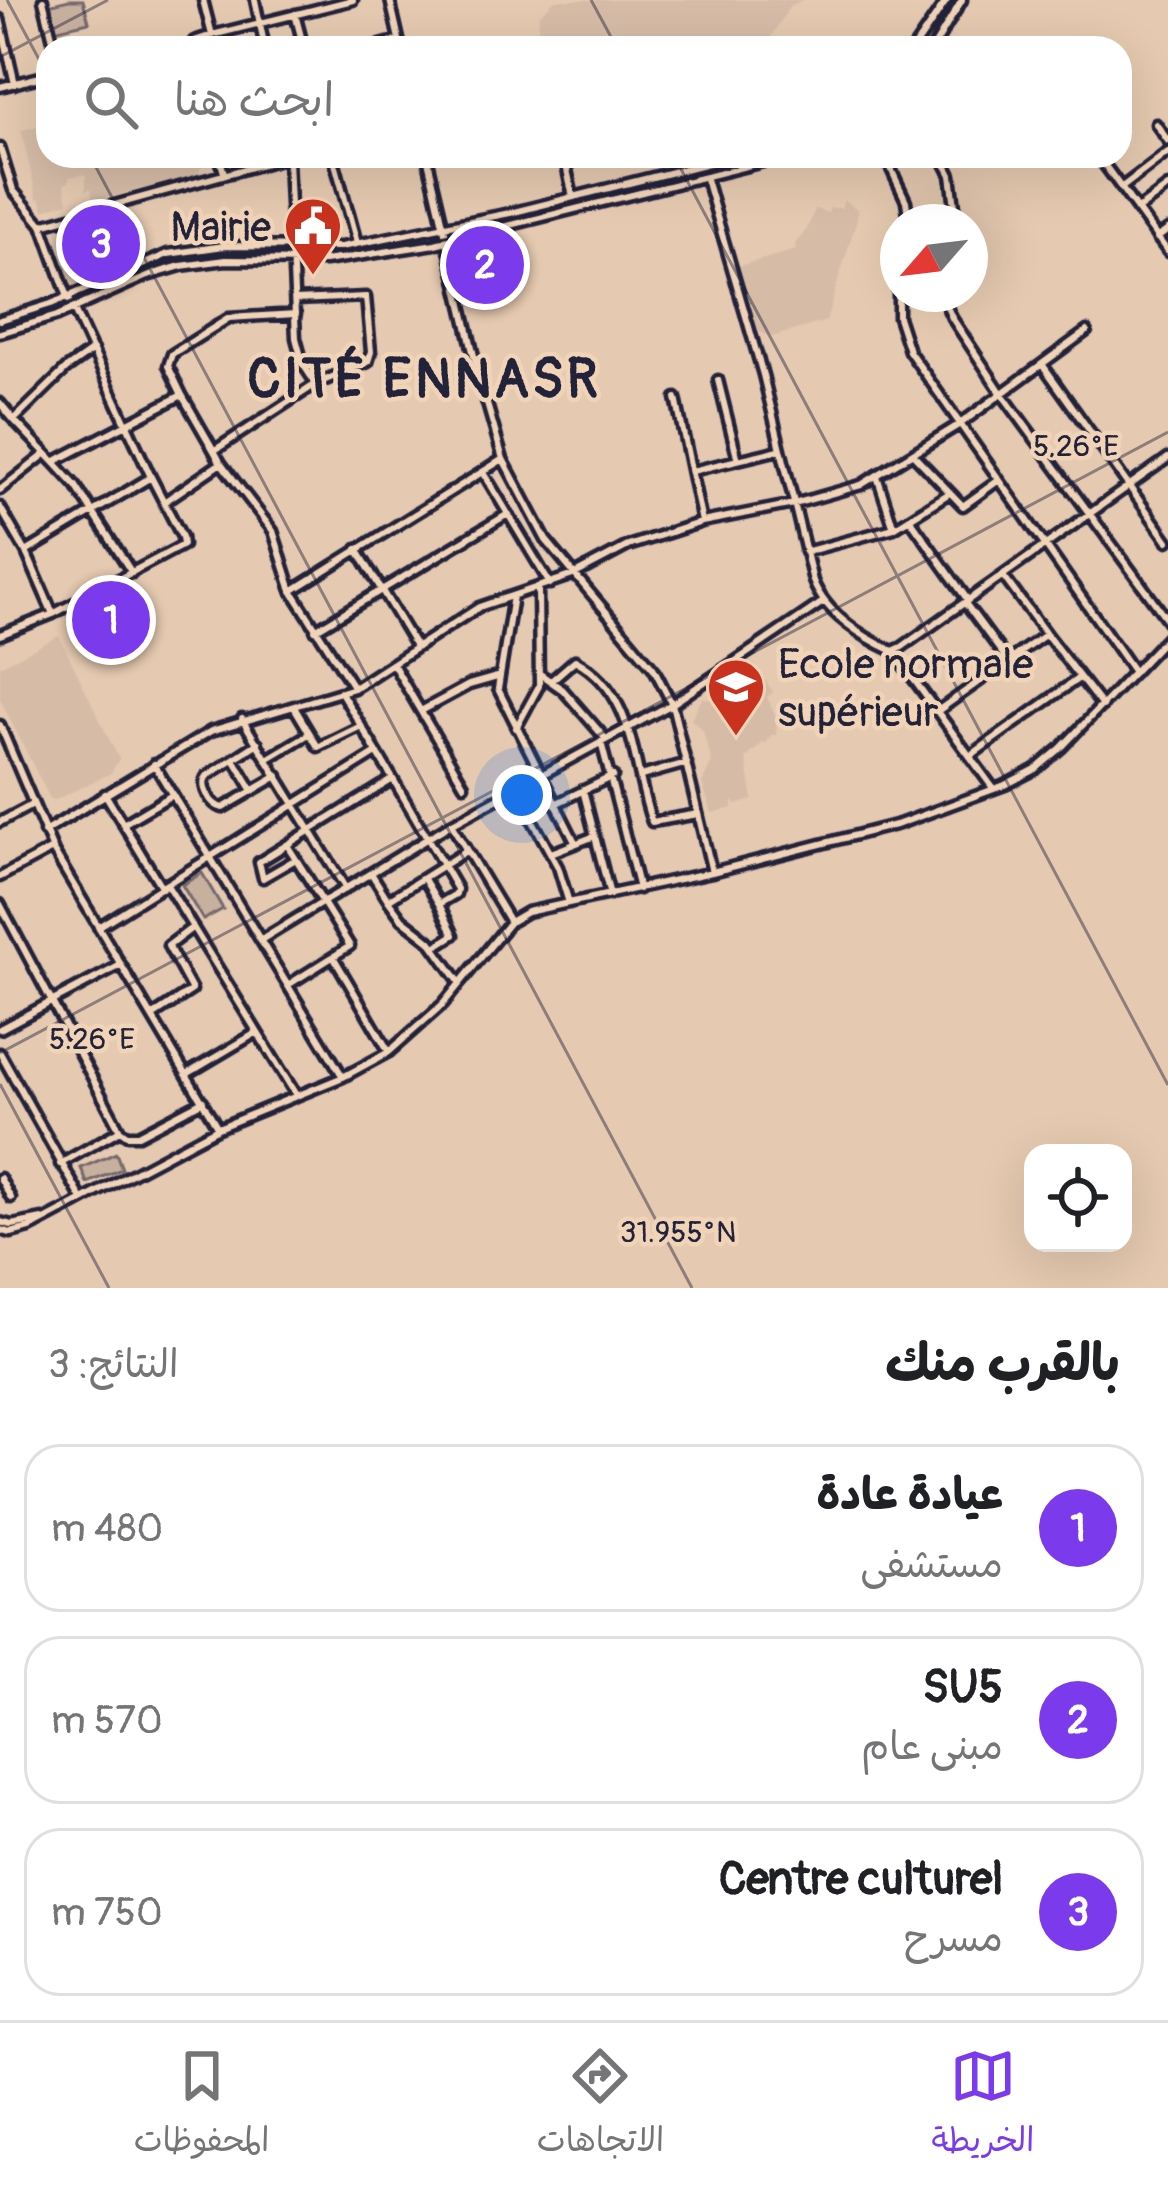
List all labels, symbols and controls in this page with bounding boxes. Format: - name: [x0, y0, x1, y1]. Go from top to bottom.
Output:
- search box: [36, 36, 1132, 168]
- icon: search: [78, 69, 144, 135]
- text: ابحث هنا: [174, 73, 334, 129]
- public building icon: Mairie: [282, 195, 344, 277]
- pin: 3: [62, 199, 140, 289]
- place label: Mairie: [171, 202, 271, 254]
- north arrow: [880, 204, 988, 312]
- pin: 2: [446, 220, 524, 310]
- district label: CITÉ ENNASR: [247, 345, 601, 414]
- text: 5.26°E: [1033, 428, 1119, 465]
- pin: 1: [72, 575, 150, 665]
- place label: Ecole normale supérieur: [778, 639, 1034, 739]
- school or university icon: Ecole normale supérieur: [705, 656, 767, 738]
- your location: [492, 765, 552, 825]
- text: 5.26°E: [49, 1021, 135, 1058]
- map controls: [1024, 1144, 1132, 1252]
- button: locate: [1024, 1144, 1132, 1252]
- text: 31.955°N: [620, 1214, 736, 1251]
- text: بالقرب منك: [885, 1332, 1120, 1396]
- text: النتائج: 3: [48, 1340, 179, 1389]
- text: عيادة عادة: [816, 1467, 1003, 1523]
- text: 480 m: [51, 1504, 163, 1553]
- text: 1: [1070, 1504, 1086, 1553]
- text: مستشفى: [860, 1540, 1003, 1589]
- text: SU5: [923, 1660, 1003, 1716]
- text: 570 m: [51, 1696, 163, 1745]
- text: 2: [1067, 1696, 1089, 1745]
- text: مبنى عام: [861, 1722, 1003, 1771]
- text: Centre culturel: [719, 1852, 1003, 1908]
- text: 750 m: [51, 1888, 163, 1937]
- text: 3: [1067, 1888, 1089, 1937]
- text: مسرح: [904, 1914, 1003, 1963]
- tab: المحفوظات: [134, 2043, 270, 2169]
- tab: الاتجاهات: [537, 2043, 664, 2169]
- tab: الخريطة: [931, 2043, 1034, 2169]

